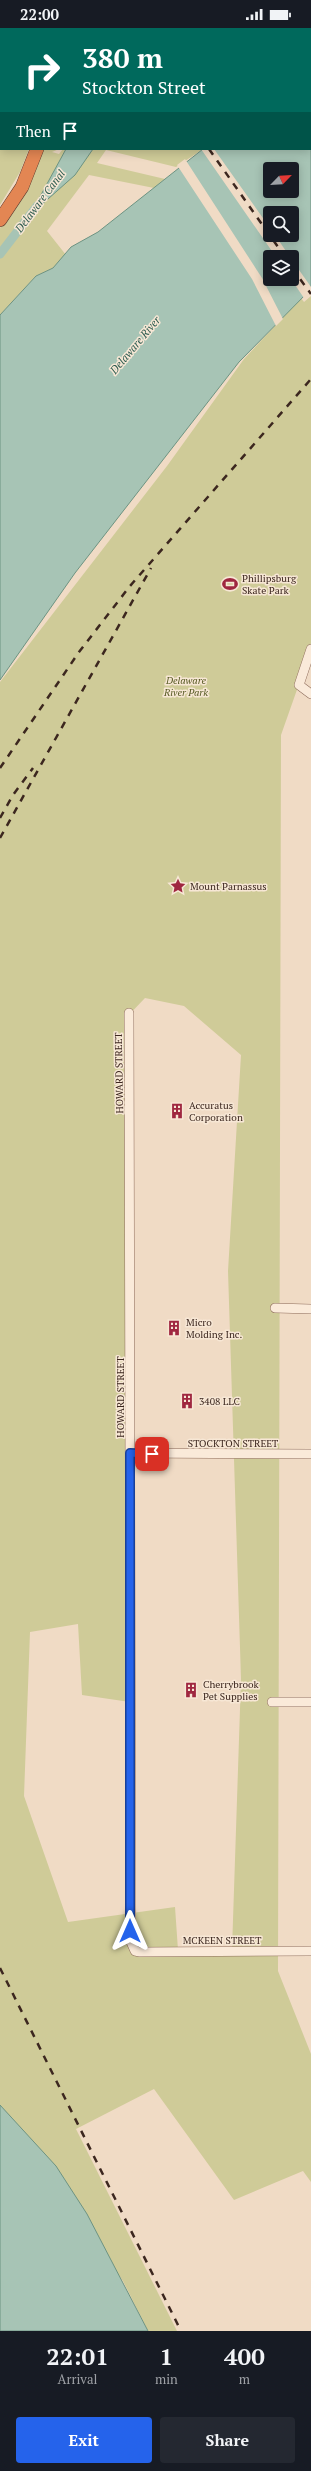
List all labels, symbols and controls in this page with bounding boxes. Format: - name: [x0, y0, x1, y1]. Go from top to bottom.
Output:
- text: 22:00: [20, 4, 59, 24]
- text: 380 m: [82, 39, 163, 76]
- icon: right: [16, 44, 68, 96]
- text: Stockton Street: [82, 75, 206, 99]
- icon: arrive: [59, 120, 81, 142]
- text: Then: [16, 121, 51, 141]
- north arrow: [263, 162, 299, 198]
- map controls: [263, 162, 299, 286]
- water label: Delaware Canal: [11, 167, 68, 236]
- button: search: [263, 206, 299, 242]
- button: layers: [263, 250, 299, 286]
- water label: Delaware River: [106, 313, 164, 377]
- place label: Phillipsburg Skate Park: [242, 572, 297, 597]
- sports icon: Phillipsburg Skate Park: [221, 575, 239, 593]
- park label: Delaware River Park: [163, 674, 208, 699]
- place icon: Mount Parnassus: [169, 877, 187, 895]
- place label: Mount Parnassus: [190, 880, 267, 893]
- street label: HOWARD STREET: [112, 1032, 126, 1114]
- place label: Accuratus Corporation: [189, 1099, 243, 1124]
- building icon: Accuratus Corporation: [168, 1102, 186, 1120]
- place label: Micro Molding Inc.: [186, 1316, 243, 1341]
- building icon: Micro Molding Inc.: [165, 1319, 183, 1337]
- street label: HOWARD STREET: [114, 1356, 127, 1438]
- building icon: 3408 LLC: [178, 1392, 196, 1410]
- place label: 3408 LLC: [199, 1395, 240, 1408]
- pin: [135, 1437, 169, 1471]
- street label: STOCKTON STREET: [188, 1437, 278, 1450]
- icon: arrive: [141, 1443, 163, 1465]
- place label: Cherrybrook Pet Supplies: [203, 1678, 260, 1703]
- building icon: Cherrybrook Pet Supplies: [182, 1681, 200, 1699]
- position arrow: [109, 1910, 151, 1952]
- street label: MCKEEN STREET: [183, 1934, 261, 1947]
- text: 22:01: [46, 2340, 109, 2372]
- text: 1: [160, 2340, 173, 2372]
- text: 400: [224, 2340, 265, 2372]
- text: Arrival: [58, 2370, 97, 2388]
- text: min: [155, 2370, 178, 2388]
- text: m: [239, 2370, 250, 2388]
- button: Exit: [16, 2417, 152, 2463]
- button: Share: [160, 2417, 295, 2463]

